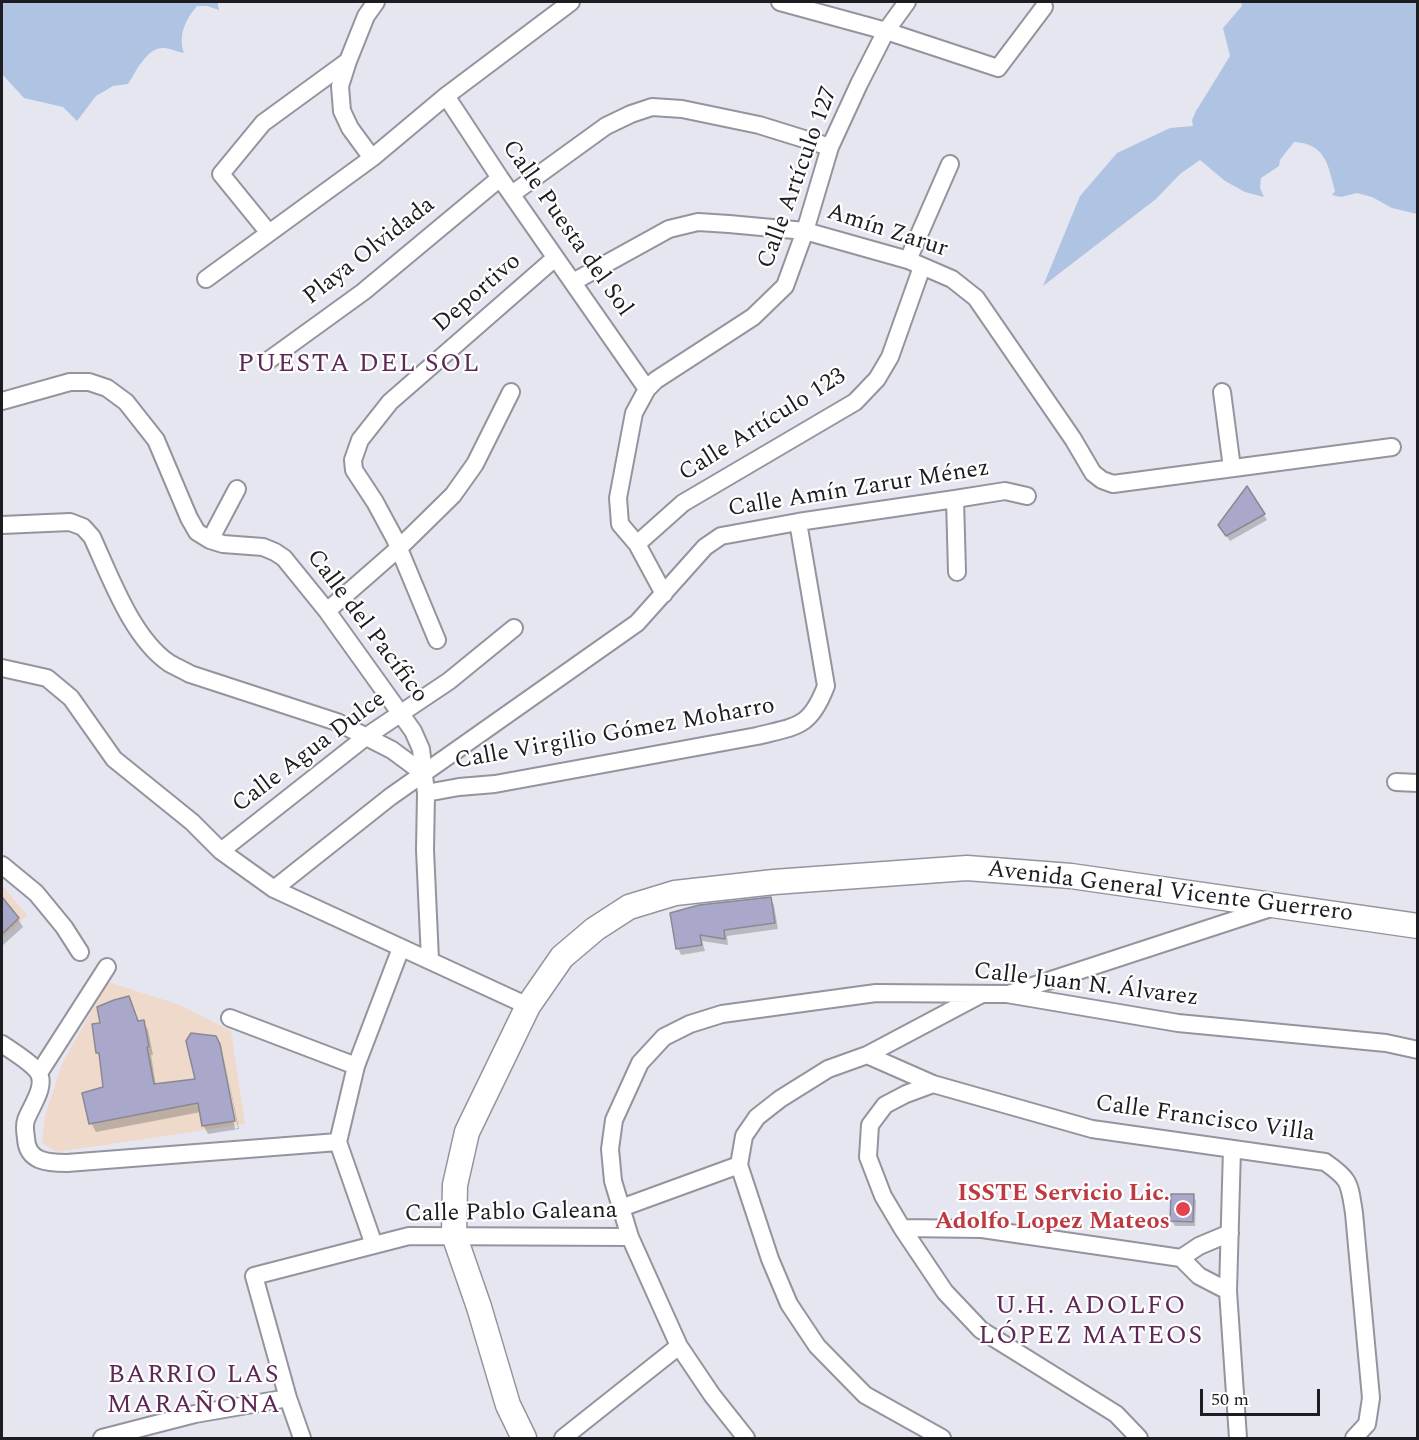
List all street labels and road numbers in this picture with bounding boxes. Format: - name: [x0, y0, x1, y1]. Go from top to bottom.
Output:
- street label: Calle Artículo 127: [753, 83, 845, 273]
- street label: Calle Puesta del Sol: [494, 135, 638, 323]
- street label: Playa Olvidada: [298, 192, 442, 312]
- street label: Amín Zarur: [823, 199, 951, 265]
- street label: Deportivo: [428, 248, 528, 340]
- street label: Calle Artículo 123: [674, 363, 852, 489]
- street label: Calle Amín Zarur Ménez: [726, 455, 992, 525]
- street label: Calle del Pacífico: [299, 545, 433, 709]
- street label: Calle Agua Dulce: [228, 686, 392, 820]
- street label: Calle Virgilio Gómez Moharro: [453, 693, 777, 777]
- street label: Avenida General Vicente Guerrero: [986, 856, 1354, 930]
- street label: Calle Juan N. Álvarez: [972, 958, 1200, 1014]
- street label: Calle Francisco Villa: [1093, 1090, 1317, 1150]
- street label: Calle Pablo Galeana: [404, 1198, 618, 1230]

